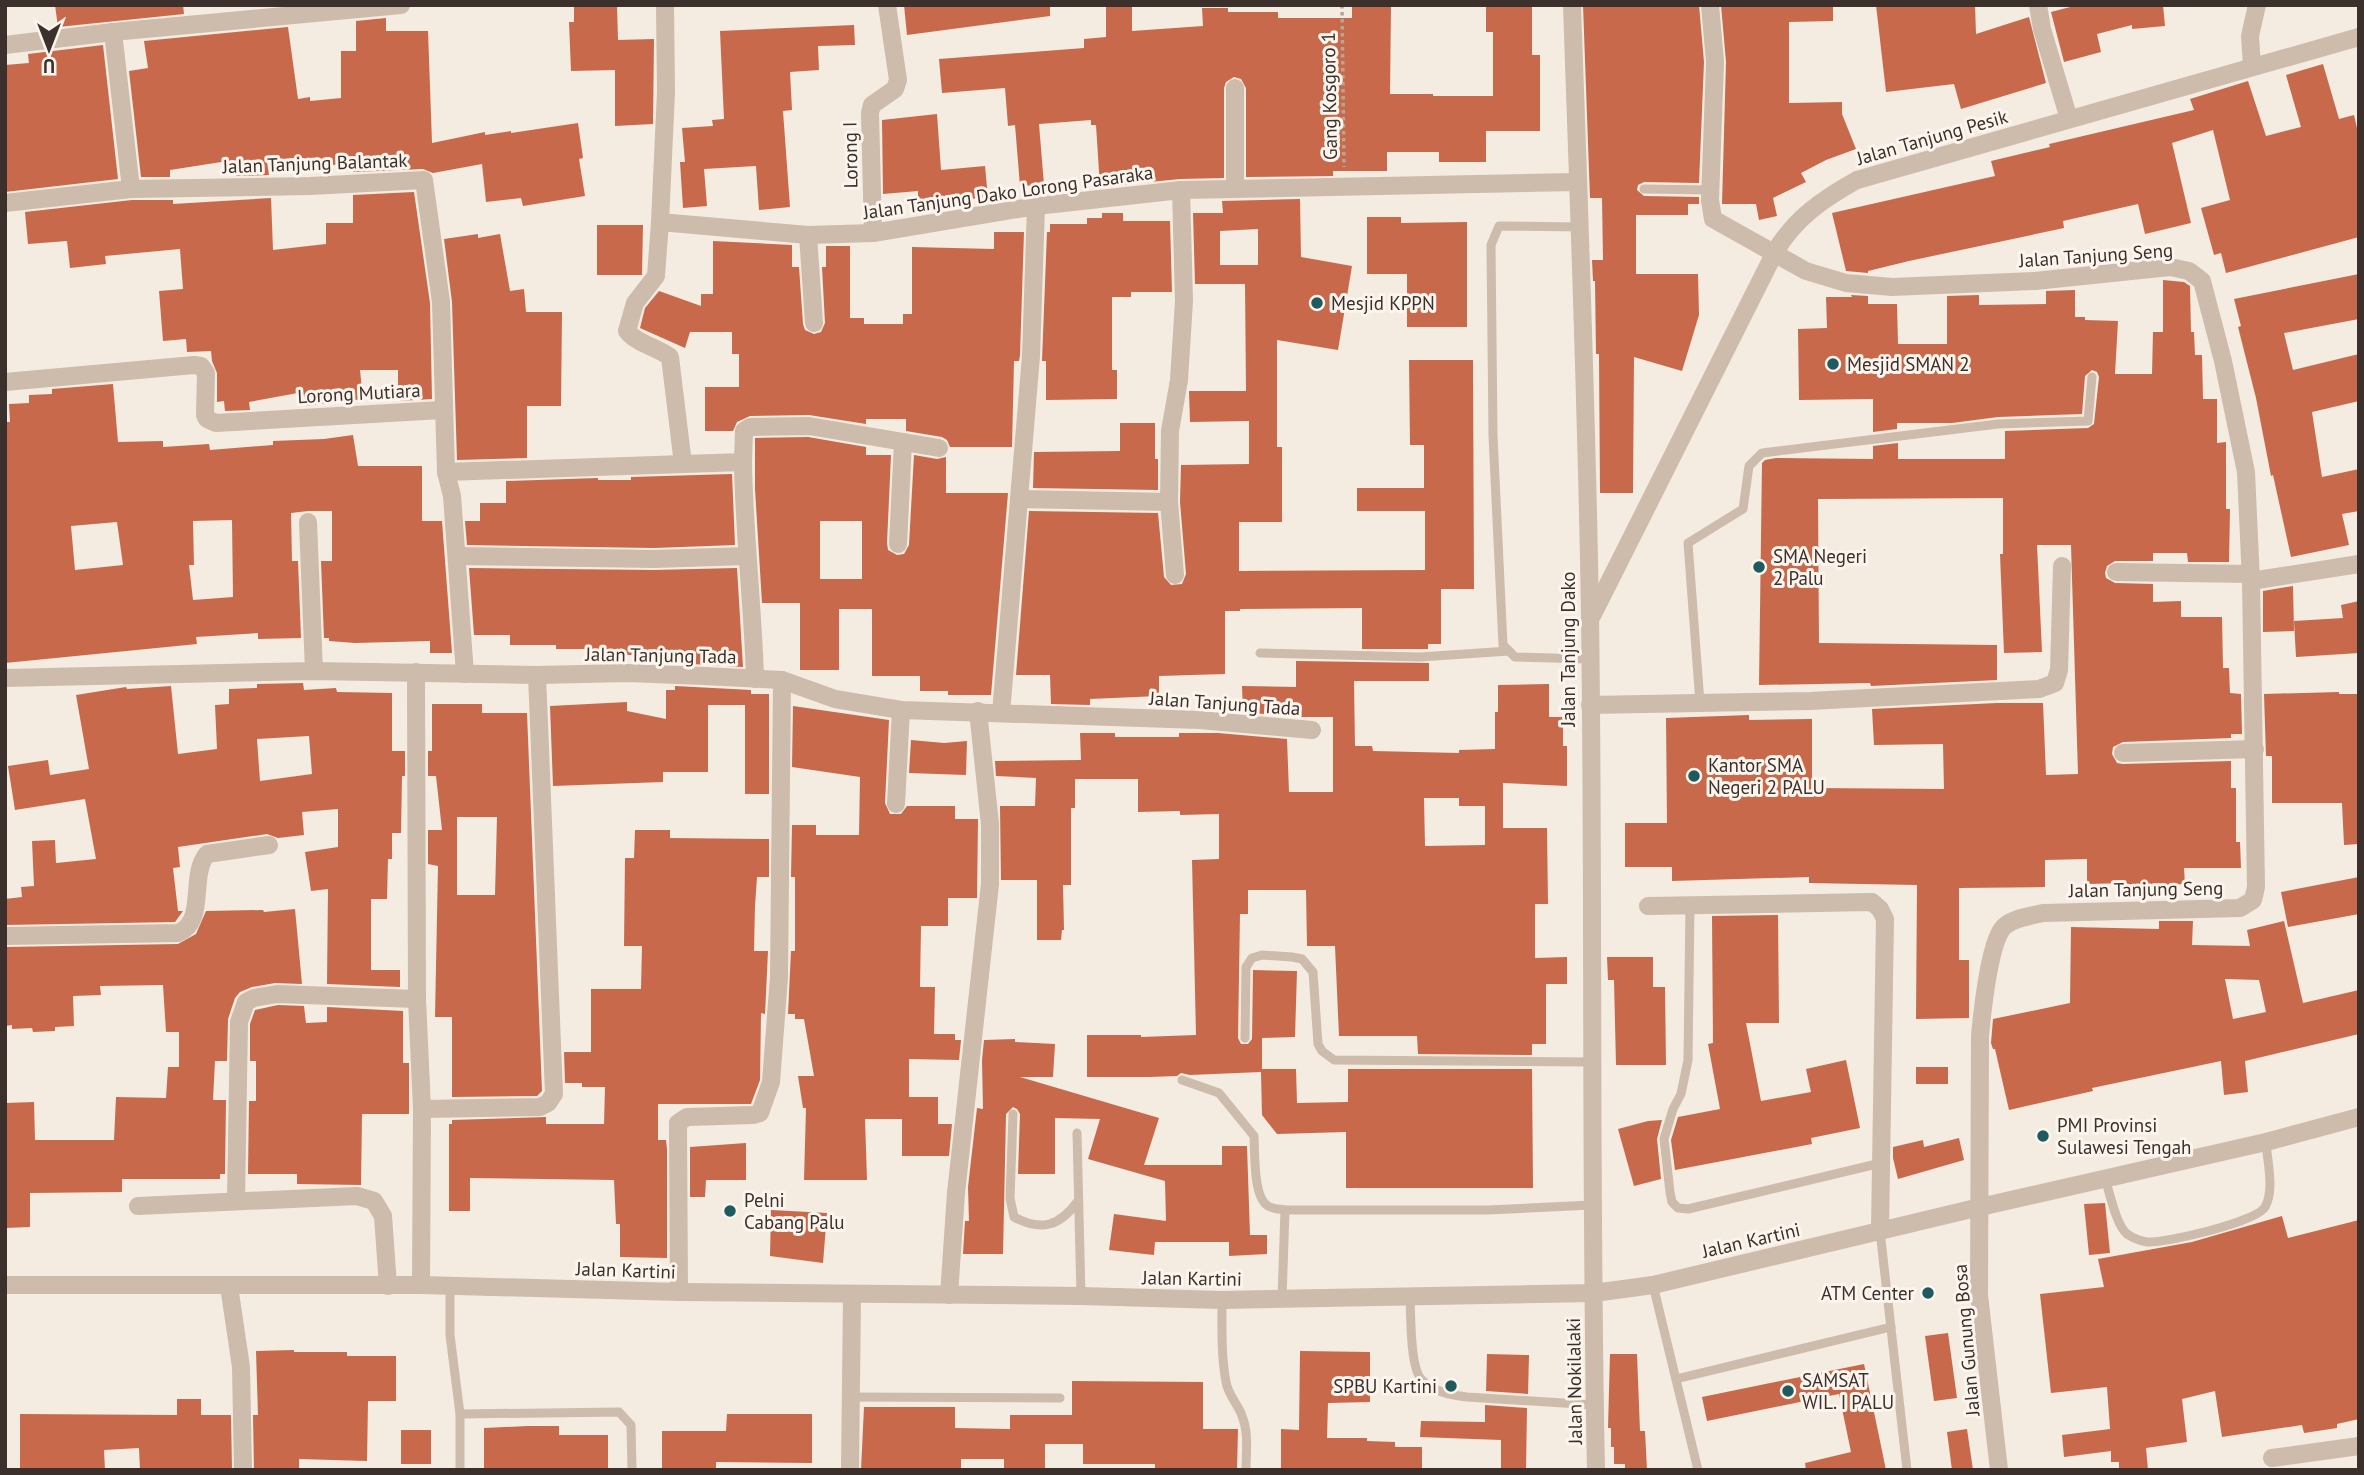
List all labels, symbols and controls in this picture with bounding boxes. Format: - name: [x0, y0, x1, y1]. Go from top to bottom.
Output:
- north arrow: [14, 14, 84, 84]
- street label: Gang Kosgoro 1: [1316, 32, 1342, 160]
- text: U: [43, 54, 55, 78]
- street label: Jalan Tanjung Pesik: [1853, 104, 2010, 170]
- street label: Lorong I: [837, 121, 863, 189]
- street label: Jalan Tanjung Balantak: [221, 148, 408, 178]
- street label: Jalan Tanjung Dako Lorong Pasaraka: [860, 160, 1155, 224]
- street label: Jalan Tanjung Seng: [2017, 238, 2174, 272]
- place label: Mesjid KPPN: [1331, 291, 1435, 315]
- marker: Mesjid KPPN: [1309, 295, 1325, 311]
- place label: Mesjid SMAN 2: [1847, 352, 1970, 376]
- marker: Mesjid SMAN 2: [1825, 356, 1841, 372]
- street label: Lorong Mutiara: [297, 378, 421, 408]
- place label: SMA Negeri 2 Palu: [1773, 544, 1867, 590]
- marker: SMA Negeri 2 Palu: [1751, 559, 1767, 575]
- street label: Jalan Tanjung Dako: [1556, 571, 1580, 728]
- street label: Jalan Tanjung Tada: [584, 642, 737, 668]
- street label: Jalan Tanjung Tada: [1148, 686, 1301, 720]
- place label: Kantor SMA Negeri 2 PALU: [1708, 753, 1825, 799]
- marker: Kantor SMA Negeri 2 PALU: [1686, 768, 1702, 784]
- street label: Jalan Tanjung Seng: [2068, 876, 2223, 902]
- place label: PMI Provinsi Sulawesi Tengah: [2057, 1113, 2191, 1159]
- marker: PMI Provinsi Sulawesi Tengah: [2035, 1128, 2051, 1144]
- place label: Pelni Cabang Palu: [744, 1188, 844, 1234]
- marker: Pelni Cabang Palu: [722, 1203, 738, 1219]
- street label: Jalan Kartini: [1699, 1217, 1802, 1263]
- street label: Jalan Kartini: [575, 1256, 676, 1284]
- street label: Jalan Gunung Bosa: [1947, 1263, 1985, 1418]
- street label: Jalan Kartini: [1141, 1265, 1242, 1291]
- place label: ATM Center: [1821, 1281, 1915, 1305]
- marker: ATM Center: [1920, 1285, 1936, 1301]
- street label: Jalan Nokilalaki: [1561, 1317, 1587, 1446]
- place label: SAMSAT WIL. I PALU: [1802, 1368, 1894, 1414]
- place label: SPBU Kartini: [1333, 1374, 1437, 1398]
- marker: SPBU Kartini: [1443, 1378, 1459, 1394]
- marker: SAMSAT WIL. I PALU: [1780, 1383, 1796, 1399]

